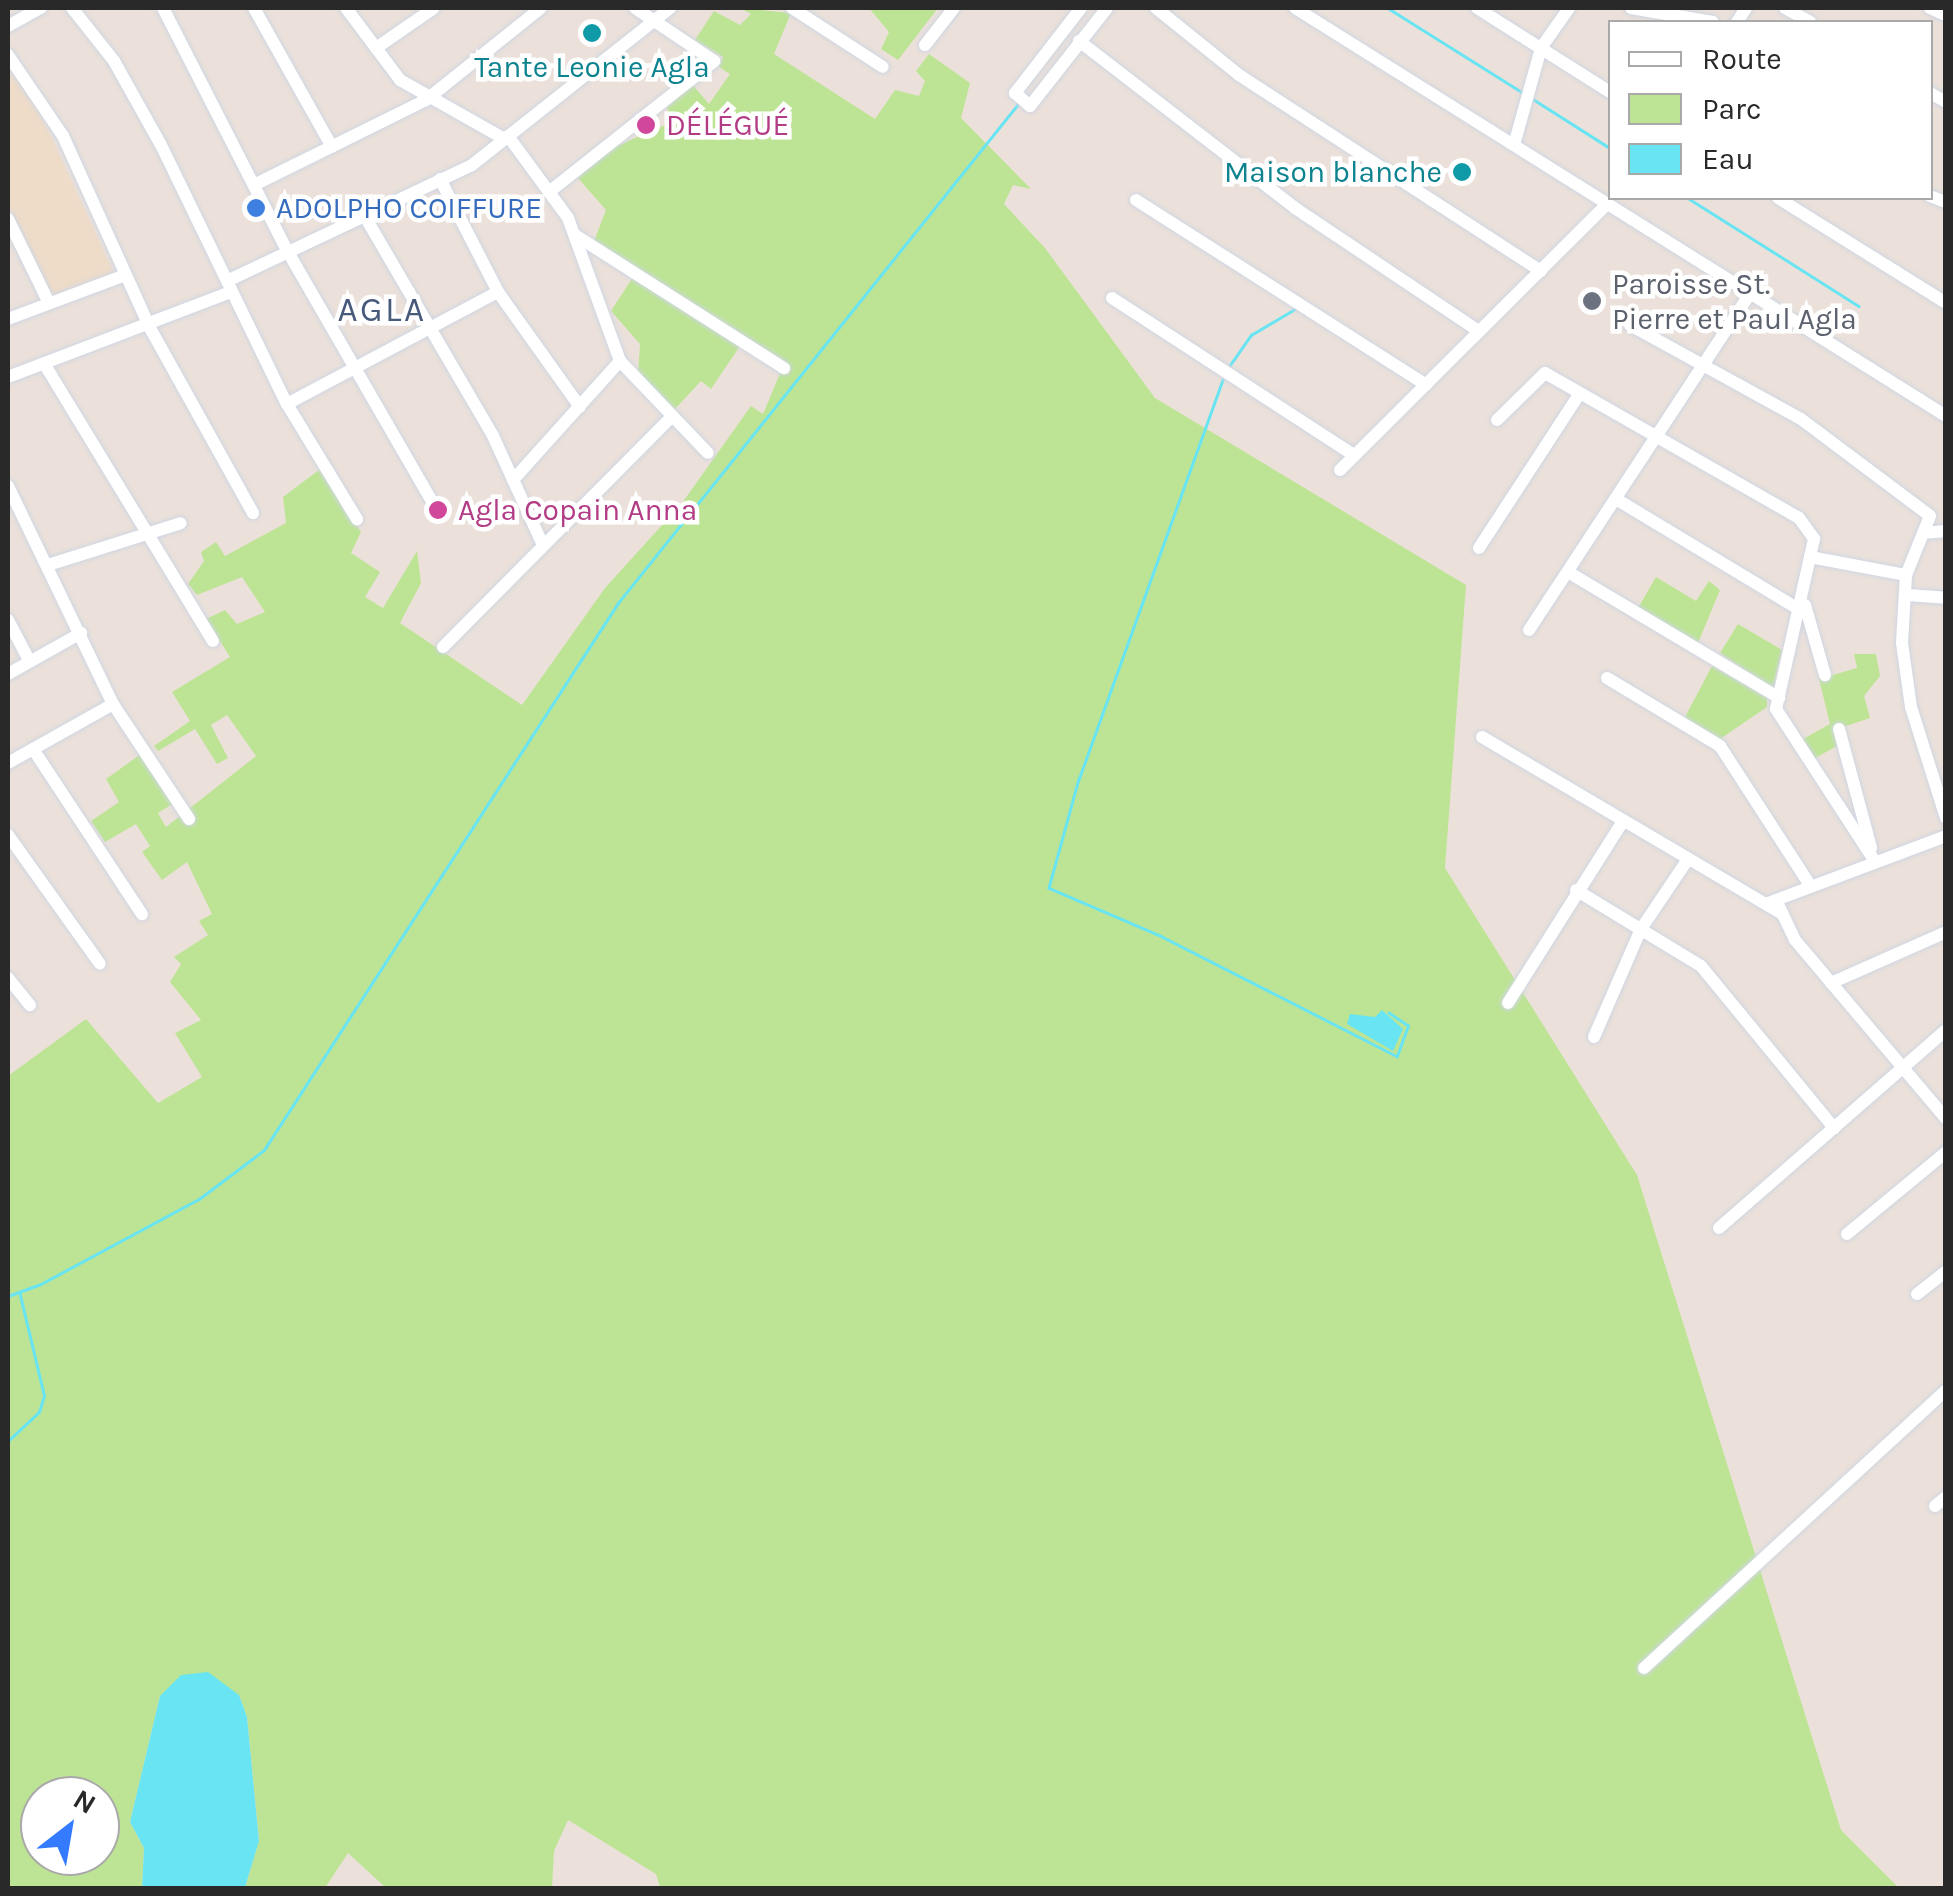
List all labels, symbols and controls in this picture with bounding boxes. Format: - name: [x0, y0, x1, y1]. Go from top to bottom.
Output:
- legend: [1608, 20, 1933, 200]
- marker: Tante Leonie Agla: [581, 22, 603, 44]
- text: Route: [1702, 41, 1782, 77]
- place label: Tante Leonie Agla: [474, 49, 710, 85]
- text: Parc: [1702, 91, 1761, 127]
- place label: DÉLÉGUÉ: [666, 107, 789, 143]
- marker: DÉLÉGUÉ: [635, 114, 657, 136]
- text: Eau: [1702, 141, 1754, 177]
- place label: Maison blanche: [1224, 154, 1442, 190]
- marker: Maison blanche: [1451, 161, 1473, 183]
- place label: ADOLPHO COIFFURE: [276, 190, 542, 226]
- marker: ADOLPHO COIFFURE: [245, 197, 267, 219]
- place label: Paroisse St. Pierre et Paul Agla: [1612, 266, 1857, 336]
- district label: AGLA: [337, 289, 427, 331]
- marker: Paroisse St. Pierre et Paul Agla: [1581, 290, 1603, 312]
- place label: Agla Copain Anna: [458, 492, 697, 528]
- marker: Agla Copain Anna: [427, 499, 449, 521]
- north arrow: [20, 1776, 120, 1876]
- text: N: [68, 1782, 102, 1821]

